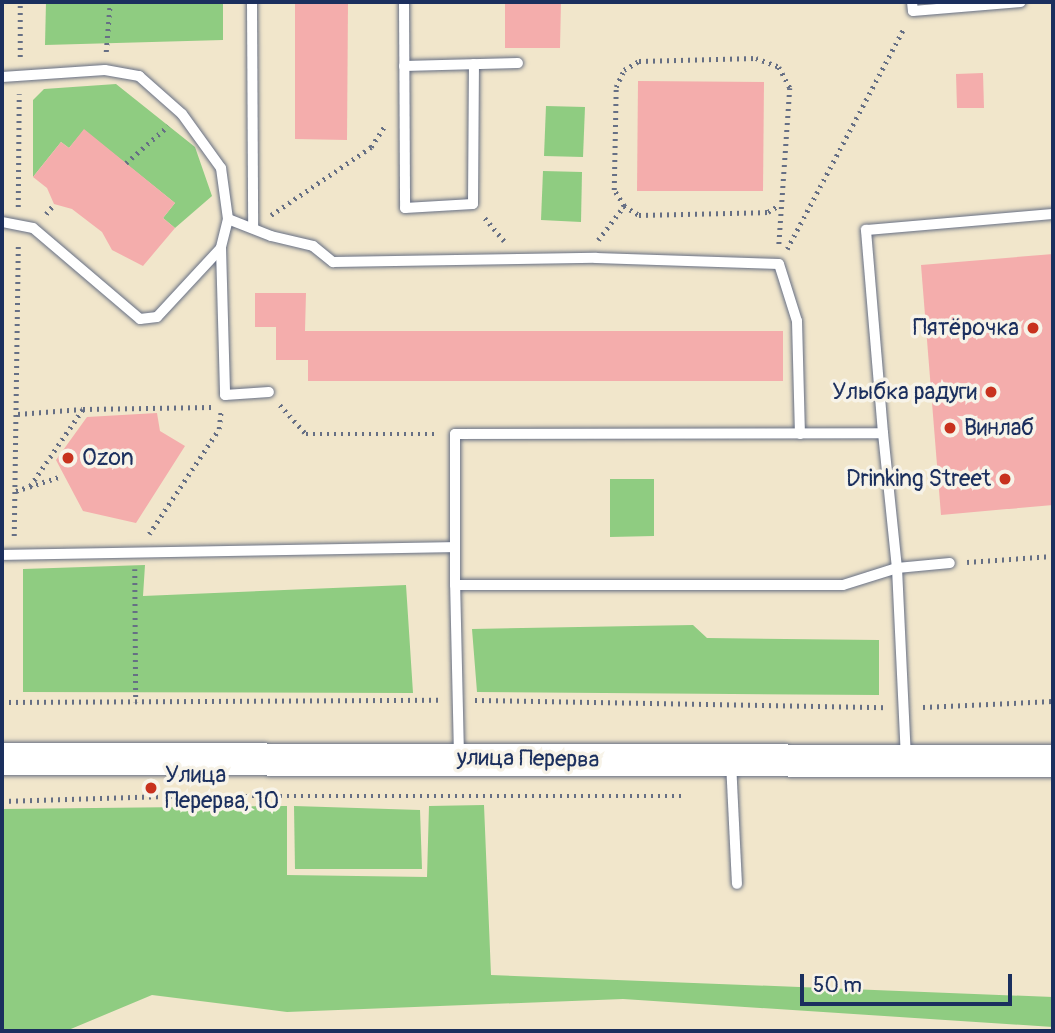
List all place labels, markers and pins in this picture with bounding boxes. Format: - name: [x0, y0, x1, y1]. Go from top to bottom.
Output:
- place label: Пятёрочка: [913, 314, 1019, 342]
- marker: Пятёрочка: [1025, 320, 1041, 336]
- place label: Улыбка радуги: [832, 378, 977, 406]
- marker: Улыбка радуги: [983, 384, 999, 400]
- place label: Винлаб: [964, 414, 1034, 442]
- marker: Винлаб: [942, 420, 958, 436]
- place label: Ozon: [82, 444, 134, 472]
- marker: Ozon: [60, 450, 76, 466]
- place label: Drinking Street: [846, 465, 991, 493]
- marker: Drinking Street: [997, 471, 1013, 487]
- place label: Улица Перерва, 10: [165, 761, 279, 815]
- marker: Улица Перерва, 10: [143, 780, 159, 796]

